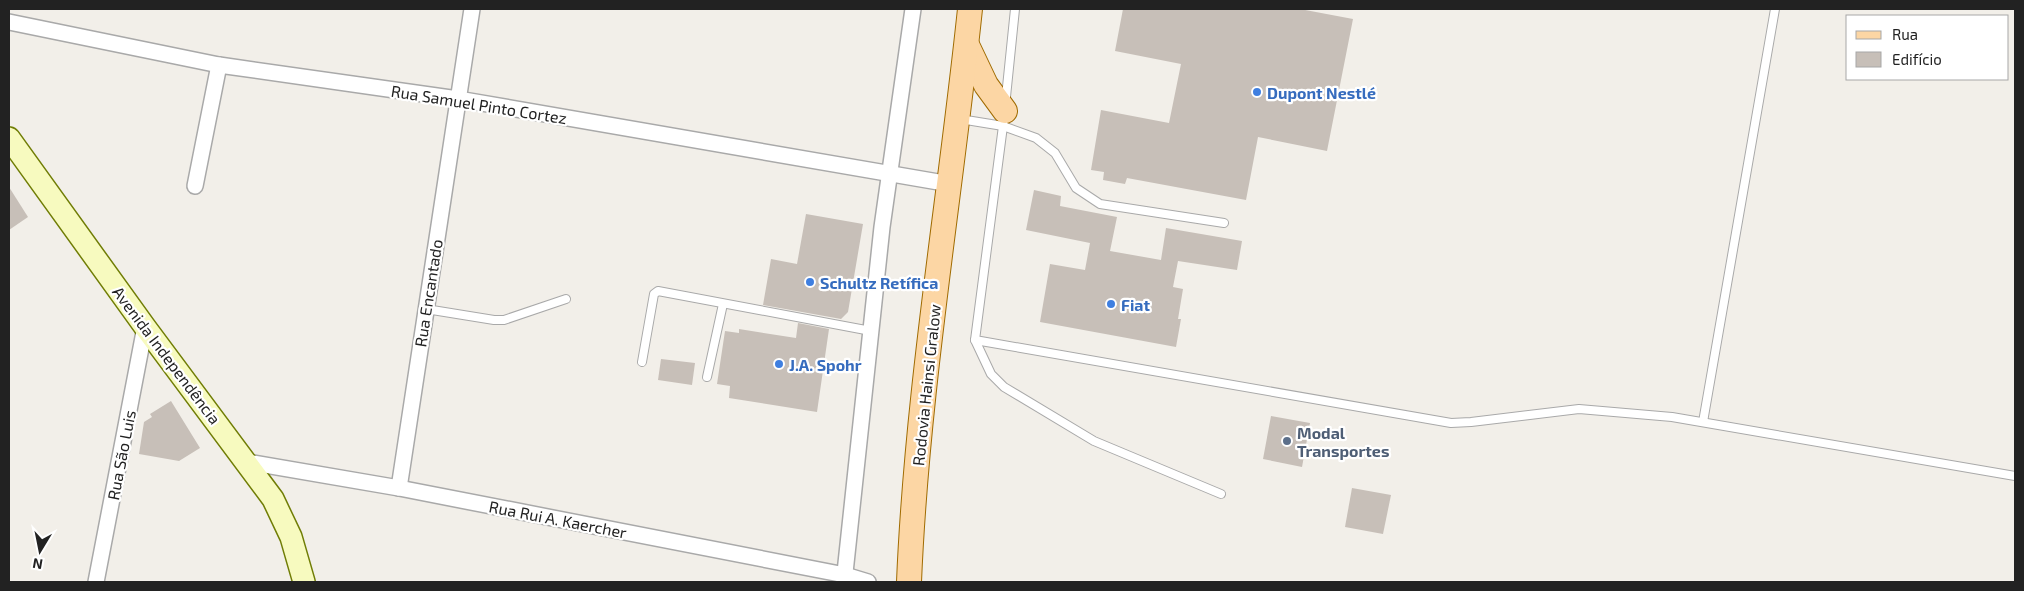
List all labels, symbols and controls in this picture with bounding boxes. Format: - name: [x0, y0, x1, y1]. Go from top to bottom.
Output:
- legend: [1846, 15, 2009, 80]
- text: Rua: [1892, 25, 1918, 43]
- text: Edifício: [1892, 50, 1942, 68]
- street label: Rua Samuel Pinto Cortez: [390, 81, 568, 127]
- place label: Dupont Nestlé: [1267, 83, 1376, 102]
- marker: Dupont Nestlé: [1251, 86, 1263, 98]
- street label: Rua Encantado: [410, 238, 446, 348]
- place label: Schultz Retífica: [820, 273, 938, 292]
- marker: Schultz Retífica: [804, 276, 816, 288]
- street label: Avenida Independência: [109, 282, 225, 428]
- place label: Fiat: [1121, 295, 1150, 314]
- marker: Fiat: [1105, 298, 1117, 310]
- street label: Rodovia Hainsi Gralow: [908, 303, 944, 467]
- place label: J.A. Spohr: [789, 355, 862, 374]
- marker: J.A. Spohr: [773, 358, 785, 370]
- street label: Rua São Luis: [103, 408, 139, 502]
- place label: Modal Transportes: [1297, 423, 1389, 460]
- marker: Modal Transportes: [1281, 435, 1293, 447]
- street label: Rua Rui A. Kaercher: [488, 496, 629, 542]
- north arrow: [15, 526, 65, 576]
- text: N: [31, 555, 44, 574]

